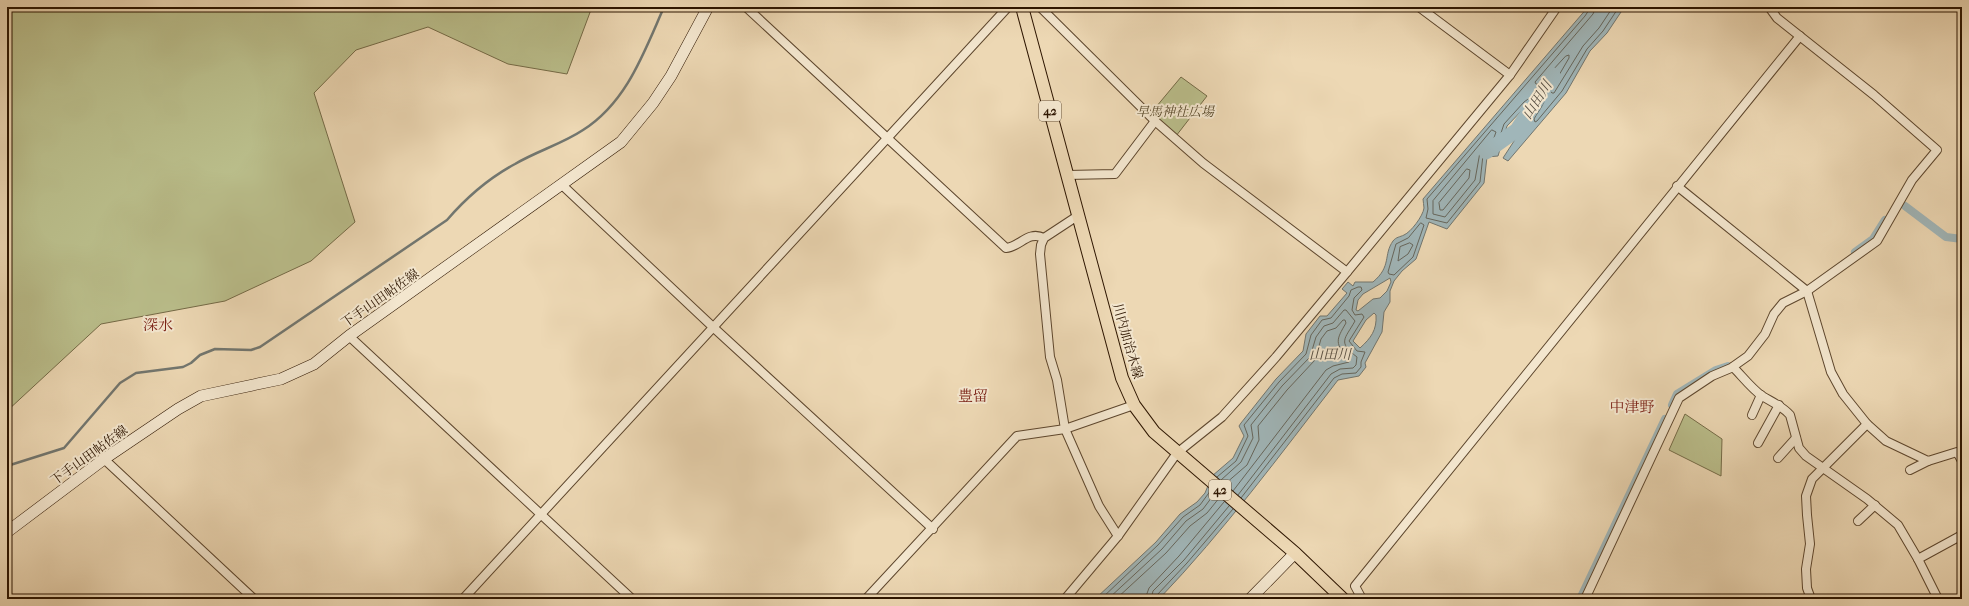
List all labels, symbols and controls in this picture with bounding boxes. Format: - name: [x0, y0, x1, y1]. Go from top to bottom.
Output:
- water label: 山田川: [1518, 76, 1557, 122]
- road number: 42: [1039, 101, 1061, 121]
- park label: 早馬神社広場: [1136, 104, 1215, 119]
- street label: 下手山田帖佐線: [338, 266, 422, 330]
- street label: 川内加治木線: [1110, 301, 1146, 381]
- district label: 深水: [143, 316, 173, 334]
- water label: 山田川: [1309, 346, 1353, 363]
- district label: 豊留: [958, 387, 988, 405]
- district label: 中津野: [1609, 398, 1655, 416]
- street label: 下手山田帖佐線: [48, 422, 130, 488]
- road number: 42: [1209, 480, 1231, 500]

